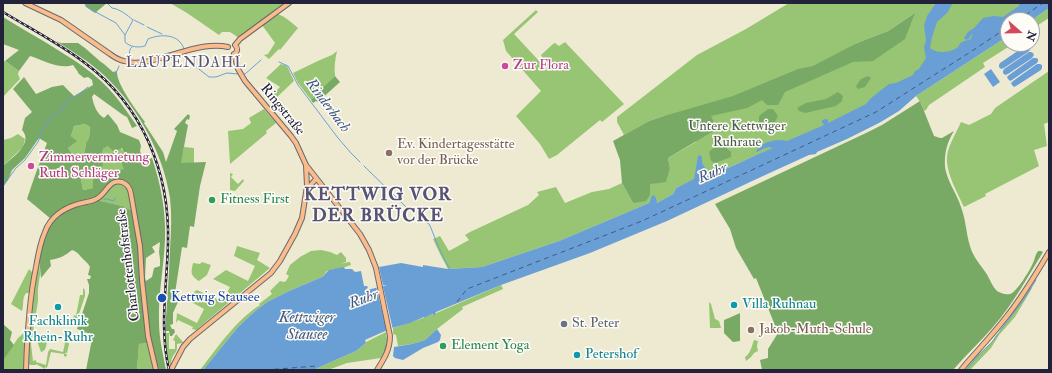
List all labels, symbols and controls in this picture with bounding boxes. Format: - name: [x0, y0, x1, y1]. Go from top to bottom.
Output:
- north arrow: [1000, 12, 1040, 52]
- text: N: [1023, 29, 1039, 43]
- district label: LAUPENDAHL: [126, 55, 246, 73]
- place label: Zur Flora: [513, 58, 569, 74]
- marker: Zur Flora: [500, 61, 510, 71]
- water label: Rinderbach: [301, 75, 353, 137]
- street label: Ringstraße: [256, 81, 308, 139]
- park label: Untere Kettwiger Ruhraue: [688, 119, 786, 152]
- place label: Ev. Kindertagesstätte vor der Brücke: [397, 137, 515, 170]
- marker: Ev. Kindertagesstätte vor der Brücke: [384, 148, 394, 158]
- place label: Zimmervermietung Ruth Schläger: [39, 150, 149, 182]
- water label: Ruhr: [696, 160, 730, 188]
- marker: Zimmervermietung Ruth Schläger: [26, 161, 36, 171]
- district label: KETTWIG VOR DER BRÜCKE: [304, 185, 452, 228]
- place label: Fitness First: [220, 192, 289, 208]
- marker: Fitness First: [207, 195, 217, 205]
- street label: Charlottenhofstraße: [114, 208, 144, 322]
- water label: Ruhr: [347, 286, 381, 314]
- place label: Kettwig Stausee: [171, 290, 260, 306]
- marker: Kettwig Stausee: [156, 292, 168, 304]
- place label: Villa Ruhnau: [742, 297, 816, 313]
- marker: Villa Ruhnau: [729, 300, 739, 310]
- marker: Fachklinik Rhein-Ruhr: [53, 302, 63, 312]
- water label: Kettwiger Stausee: [279, 310, 335, 345]
- place label: Fachklinik Rhein-Ruhr: [23, 314, 93, 346]
- place label: St. Peter: [572, 316, 619, 332]
- marker: St. Peter: [559, 319, 569, 329]
- place label: Jakob-Muth-Schule: [759, 322, 872, 338]
- marker: Jakob-Muth-Schule: [746, 325, 756, 335]
- place label: Element Yoga: [451, 338, 529, 354]
- marker: Element Yoga: [438, 341, 448, 351]
- place label: Petershof: [585, 347, 638, 363]
- marker: Petershof: [572, 350, 582, 360]

